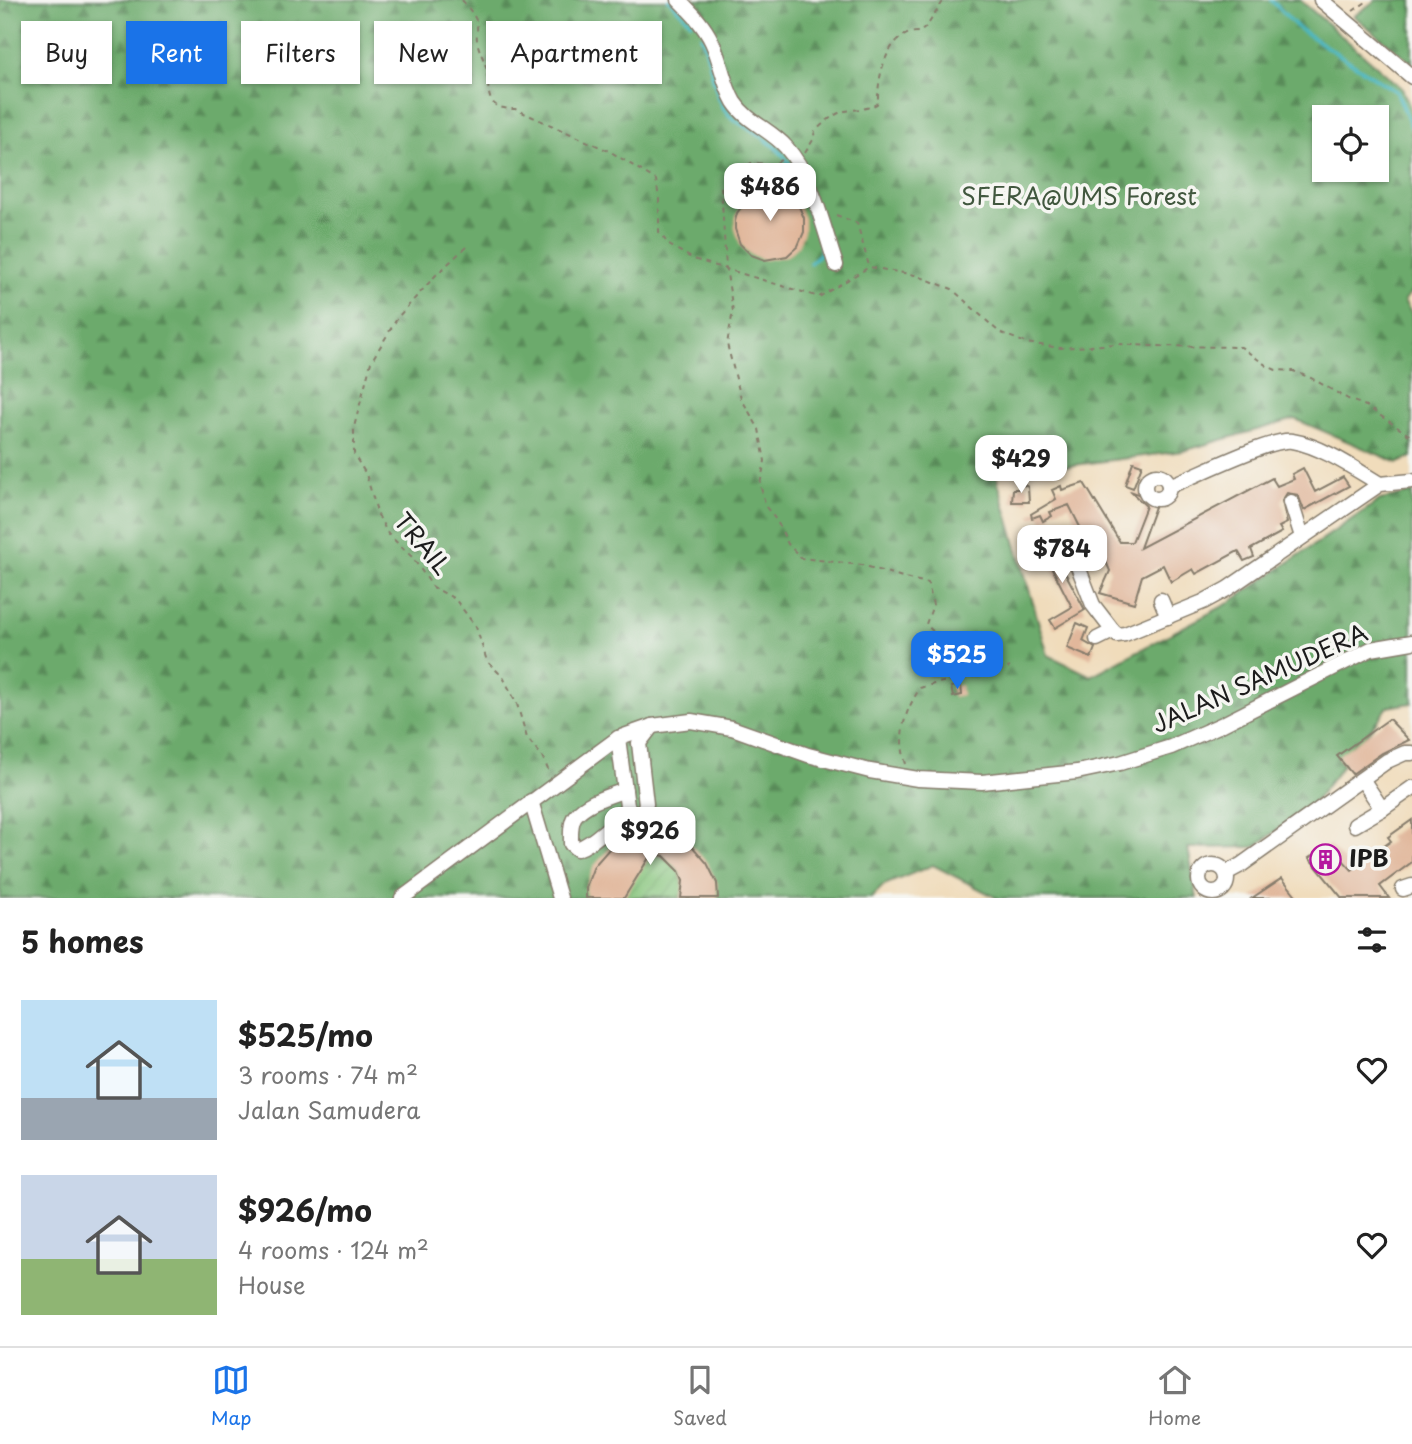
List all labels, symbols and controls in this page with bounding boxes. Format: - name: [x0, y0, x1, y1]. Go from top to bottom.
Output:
- chip: Buy: [21, 21, 112, 84]
- chip: Rent: [126, 21, 227, 84]
- chip: Filters: [241, 21, 360, 84]
- chip: New: [374, 21, 472, 84]
- chip: Apartment: [486, 21, 662, 84]
- map controls: [1312, 105, 1389, 182]
- button: locate: [1312, 105, 1389, 182]
- pin: $486: [729, 164, 811, 223]
- text: $486: [740, 168, 800, 203]
- park label: SFERA@UMS Forest: [961, 177, 1197, 213]
- pin: $429: [980, 435, 1062, 495]
- text: $429: [991, 440, 1051, 475]
- street label: TRAIL: [387, 504, 461, 582]
- pin: $784: [1021, 526, 1103, 585]
- text: $784: [1033, 530, 1091, 565]
- street label: JALAN SAMUDERA: [1146, 613, 1373, 741]
- pin: $525: [916, 632, 998, 691]
- text: $525: [927, 636, 987, 671]
- pin: $926: [609, 808, 691, 867]
- text: $926: [621, 812, 680, 847]
- place label: IPB: [1349, 839, 1389, 875]
- building icon: IPB: [1309, 842, 1343, 876]
- text: 5 homes: [21, 918, 144, 963]
- icon: filters: [1353, 921, 1391, 959]
- text: $525/mo: [238, 1012, 373, 1057]
- icon: home: [77, 1028, 161, 1112]
- icon: heart: [1353, 1051, 1391, 1089]
- text: 3 rooms · 74 m²: [238, 1057, 418, 1092]
- text: Jalan Samudera: [238, 1092, 420, 1127]
- text: $926/mo: [238, 1187, 372, 1232]
- icon: home: [77, 1203, 161, 1287]
- icon: heart: [1353, 1226, 1391, 1264]
- text: 4 rooms · 124 m²: [238, 1232, 429, 1267]
- text: House: [238, 1267, 305, 1302]
- tab: Map: [211, 1361, 251, 1431]
- tab: Saved: [673, 1361, 727, 1431]
- tab: Home: [1148, 1361, 1201, 1431]

